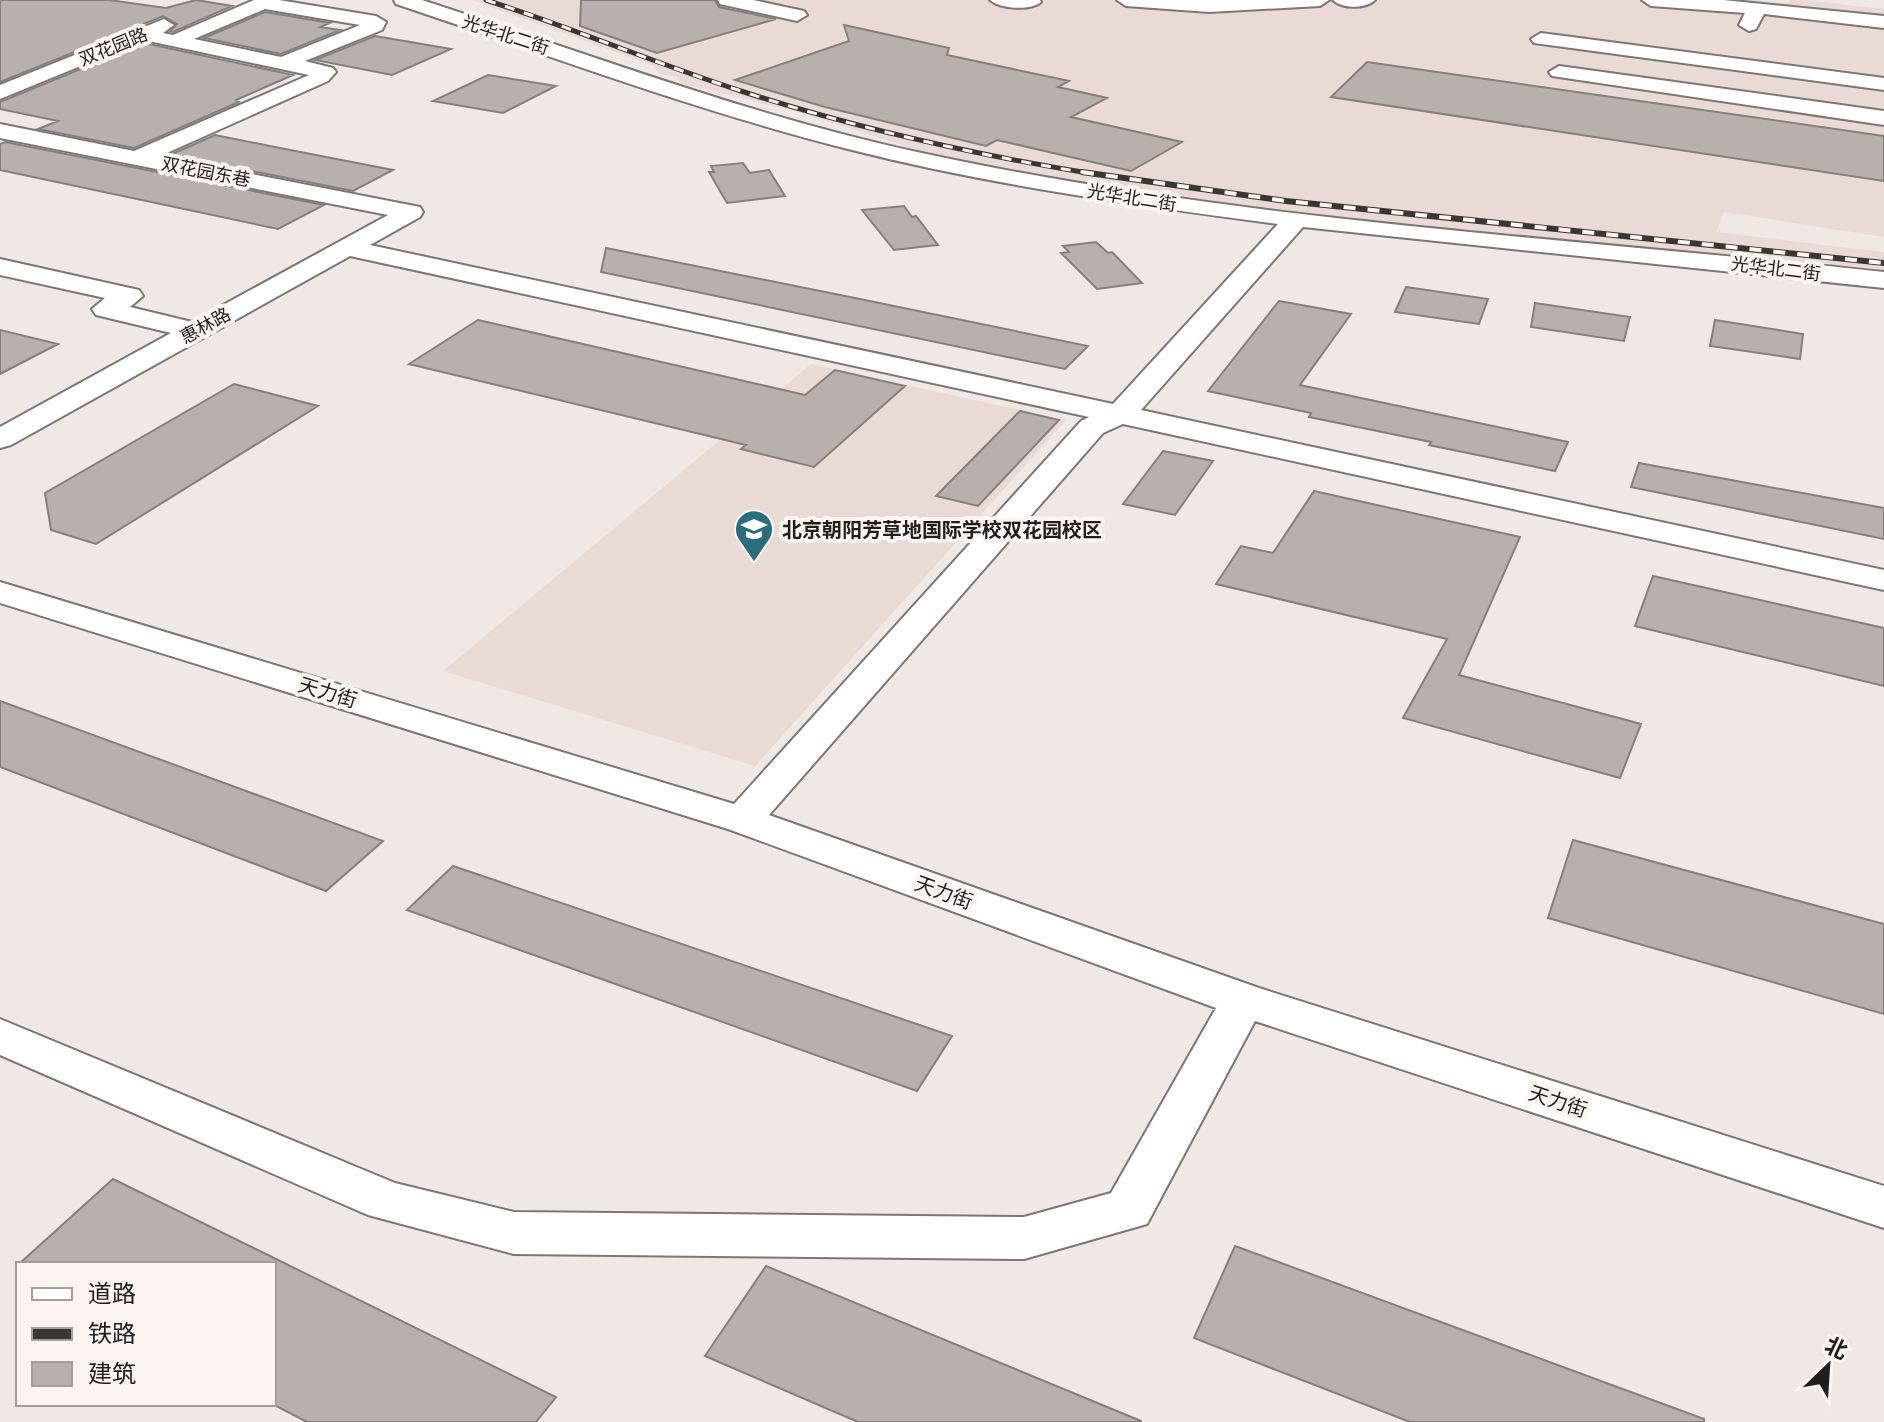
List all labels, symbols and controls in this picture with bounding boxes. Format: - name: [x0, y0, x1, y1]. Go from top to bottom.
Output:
- street label: 光华北二街: [459, 9, 553, 59]
- street label: 双花园路: [75, 21, 151, 71]
- street label: 双花园东巷: [160, 151, 252, 191]
- street label: 光华北二街: [1086, 178, 1178, 216]
- street label: 光华北二街: [1730, 251, 1822, 285]
- street label: 惠林路: [176, 301, 234, 349]
- school or university icon: 北京朝阳芳草地国际学校双花园校区: [733, 508, 775, 563]
- place label: 北京朝阳芳草地国际学校双花园校区: [782, 516, 1102, 543]
- street label: 天力街: [295, 670, 361, 714]
- street label: 天力街: [911, 869, 977, 915]
- street label: 天力街: [1525, 1079, 1591, 1123]
- legend: [16, 1262, 276, 1406]
- text: 道路: [88, 1277, 136, 1309]
- text: 铁路: [88, 1317, 136, 1349]
- north arrow: [1788, 1326, 1868, 1406]
- text: 北: [1821, 1330, 1853, 1365]
- text: 建筑: [88, 1357, 136, 1389]

